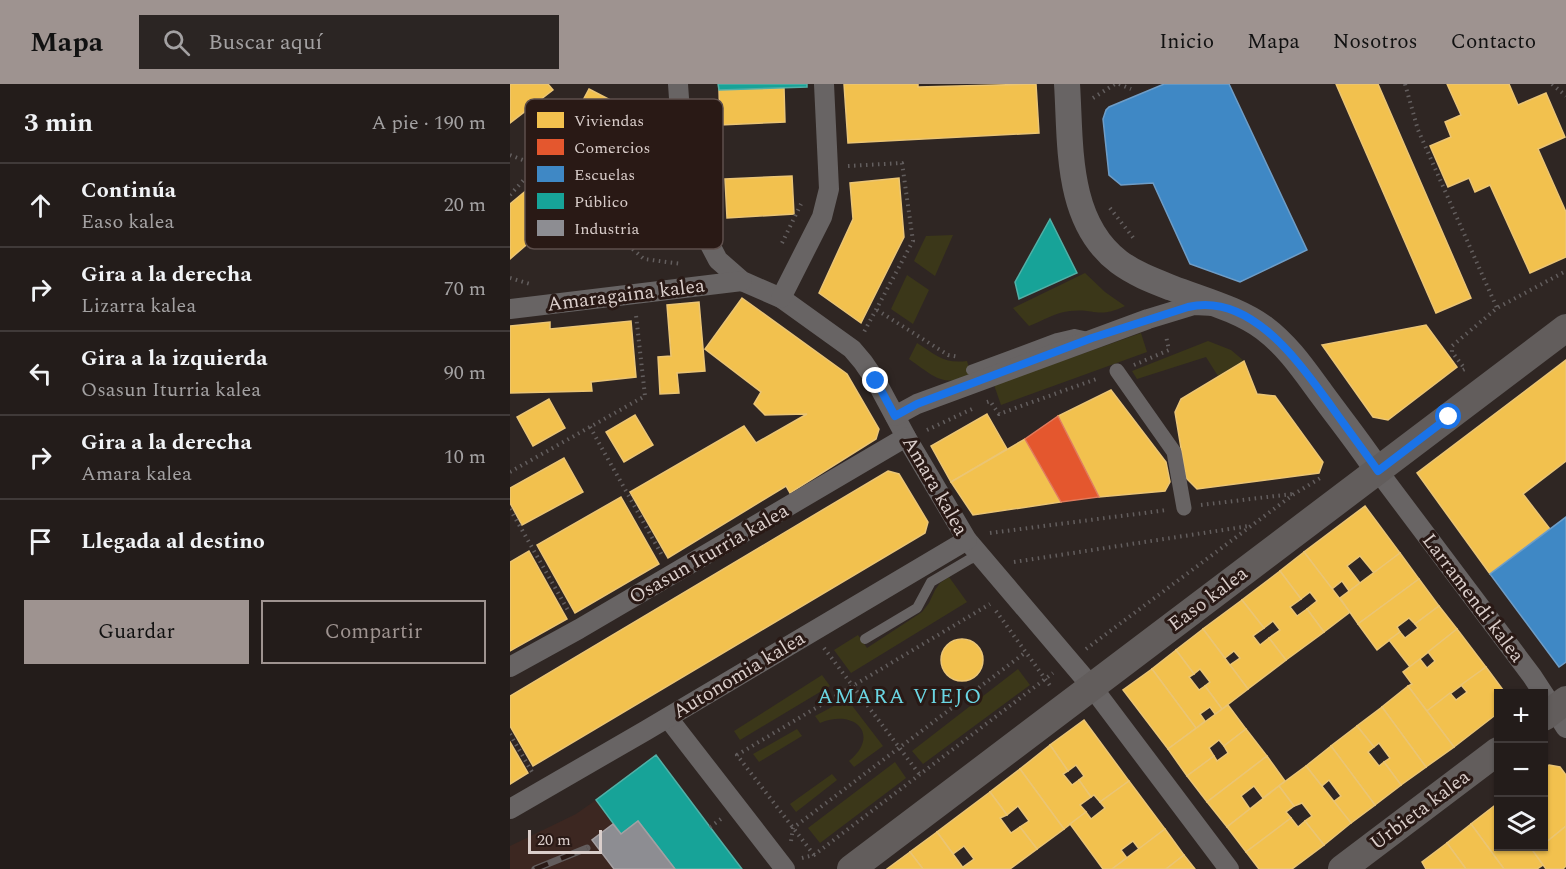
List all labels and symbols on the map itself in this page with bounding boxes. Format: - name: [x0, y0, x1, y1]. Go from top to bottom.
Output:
- legend: [525, 99, 723, 249]
- text: Viviendas: [574, 109, 644, 133]
- text: Comercios: [574, 136, 650, 160]
- text: Escuelas: [574, 163, 635, 187]
- text: Público: [574, 190, 628, 214]
- text: Industria: [574, 217, 639, 241]
- street label: Amaragaina kalea: [545, 270, 707, 320]
- route end: [862, 367, 888, 393]
- route start: [1435, 403, 1461, 429]
- street label: Amara kalea: [894, 431, 976, 542]
- street label: Osasun Iturria kalea: [624, 496, 795, 612]
- street label: Larramendi kalea: [1414, 527, 1532, 669]
- street label: Easo kalea: [1162, 559, 1254, 639]
- street label: Autonomia kalea: [667, 623, 811, 727]
- district label: AMARA VIEJO: [817, 681, 983, 713]
- street label: Urbieta kalea: [1364, 762, 1477, 858]
- scale bar: [528, 827, 602, 854]

